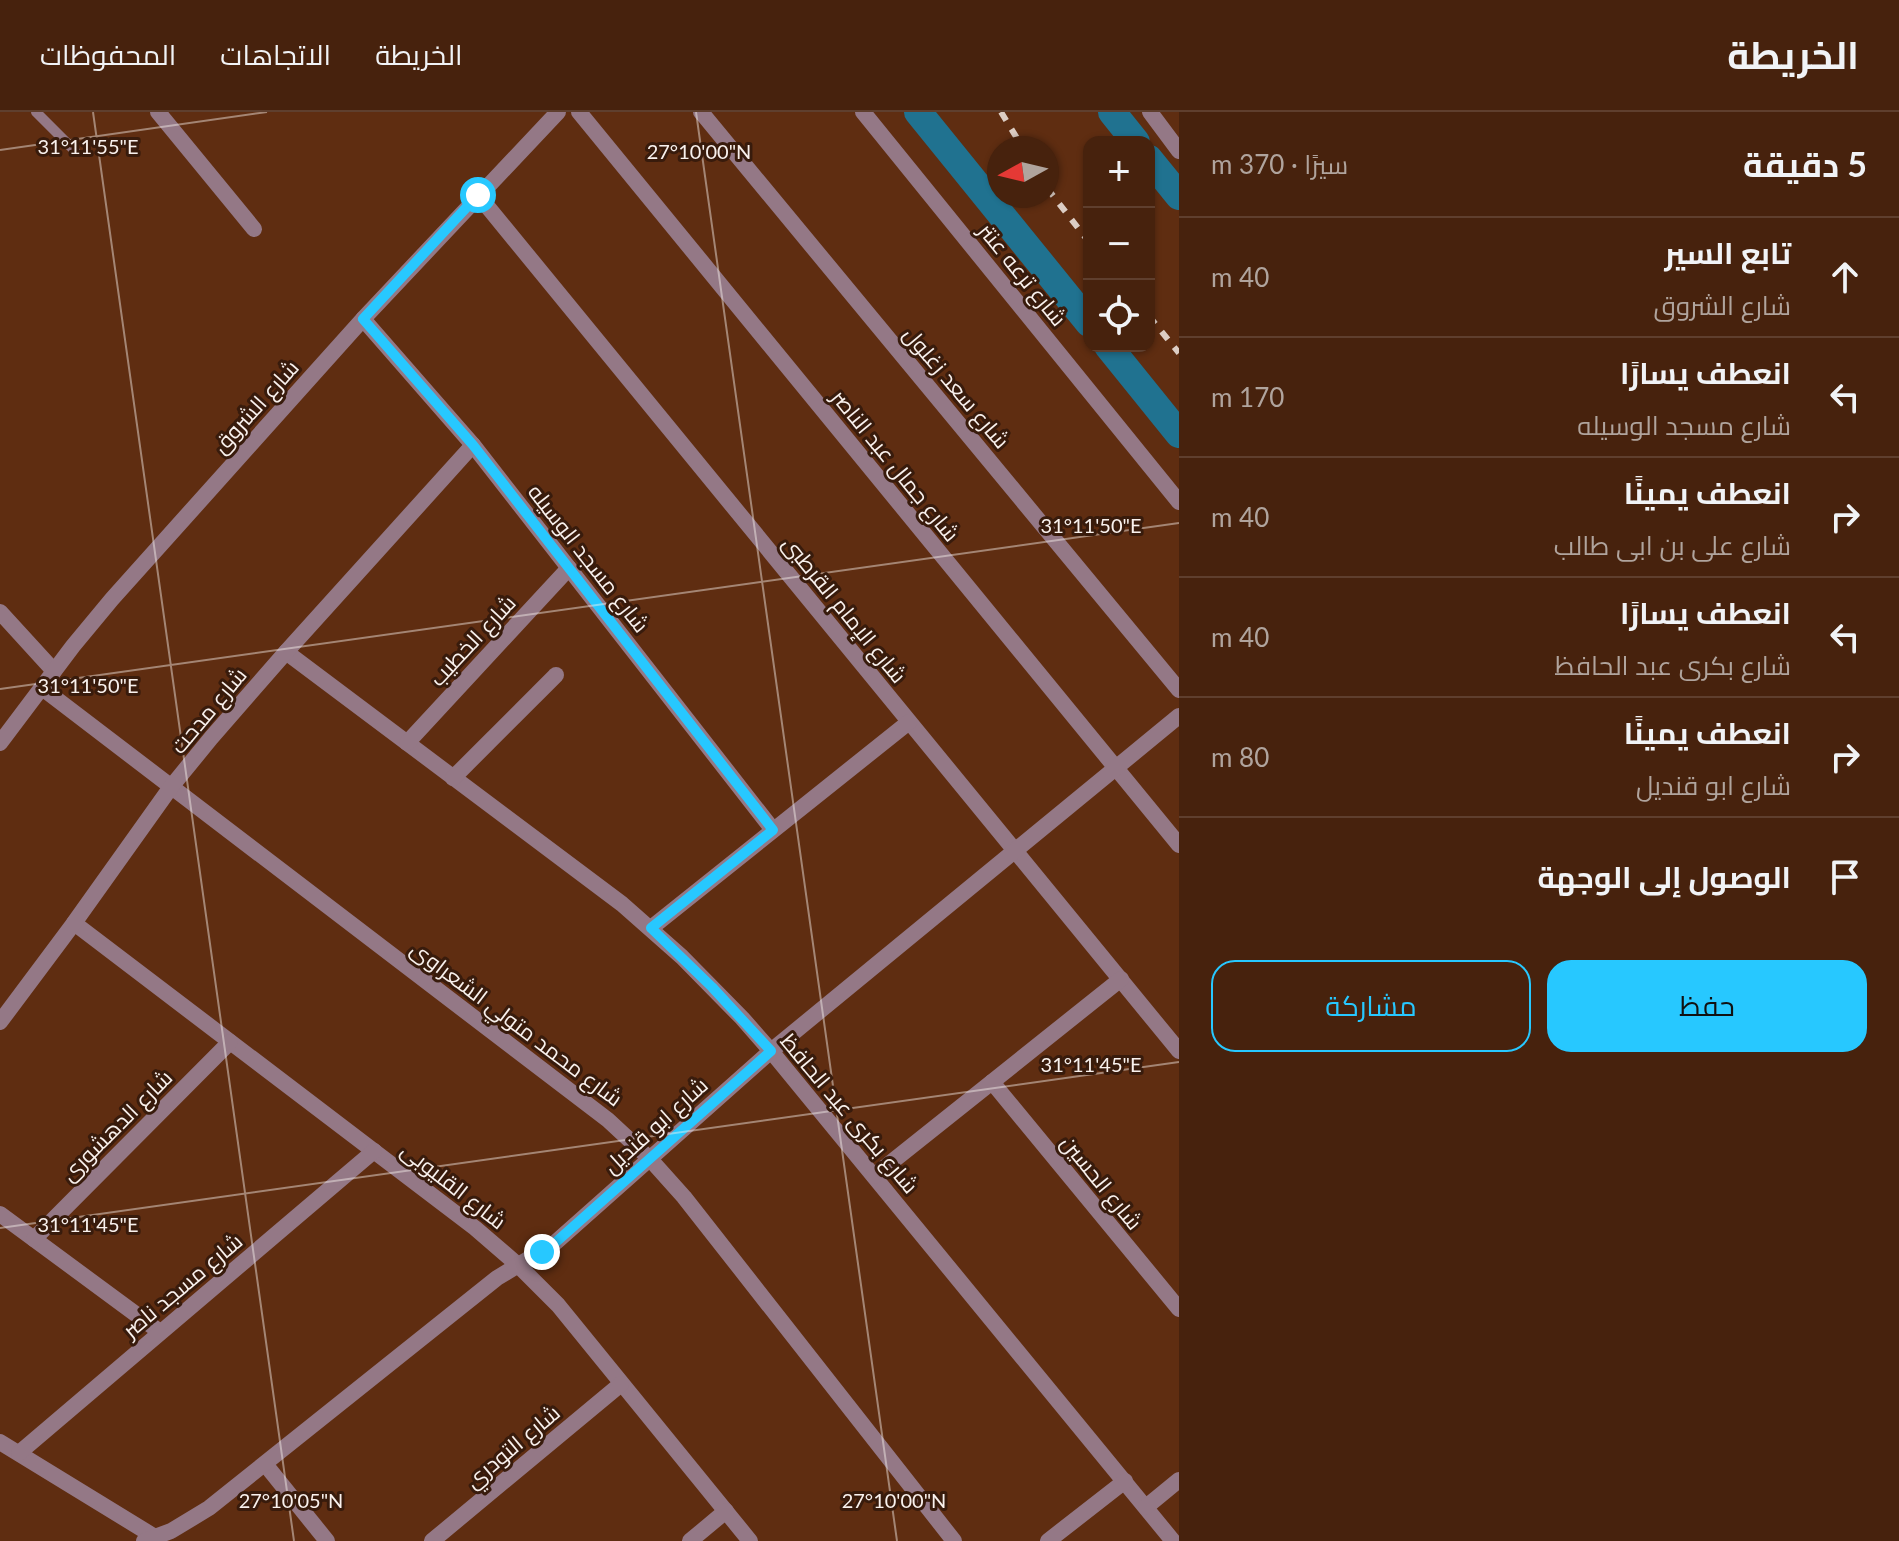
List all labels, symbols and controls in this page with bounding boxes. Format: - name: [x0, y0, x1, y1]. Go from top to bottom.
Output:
- text: الخريطة: [1727, 31, 1859, 77]
- text: المحفوظات: [40, 37, 176, 71]
- text: الاتجاهات: [220, 37, 331, 71]
- text: الخريطة: [375, 37, 463, 71]
- text: 31°11'55"E: [38, 134, 138, 158]
- north arrow: [987, 136, 1059, 208]
- map controls: [1083, 136, 1155, 352]
- button: +: [1083, 136, 1155, 208]
- text: 27°10'00"N: [647, 139, 751, 163]
- text: 5 دقيقة: [1743, 143, 1867, 184]
- text: سيرًا · 370 m: [1211, 148, 1348, 180]
- route start: [460, 177, 496, 213]
- button: −: [1083, 208, 1155, 280]
- street label: شارع ترعه عنتر: [970, 216, 1073, 332]
- text: تابع السير: [1664, 234, 1791, 270]
- icon: ahead: [1823, 255, 1867, 299]
- text: 40 m: [1211, 261, 1269, 293]
- button: locate: [1083, 280, 1155, 352]
- text: شارع الشروق: [1654, 289, 1791, 321]
- street label: شارع سعد زغلول: [897, 321, 1016, 455]
- street label: شارع الشروق: [206, 354, 305, 460]
- text: انعطف يسارًا: [1620, 354, 1791, 390]
- icon: left: [1823, 375, 1867, 419]
- text: 170 m: [1211, 381, 1284, 413]
- street label: شارع جمال عبد الناصر: [824, 382, 966, 548]
- text: شارع مسجد الوسيله: [1577, 409, 1791, 441]
- text: انعطف يمينًا: [1624, 474, 1791, 510]
- street label: شارع مسجد الوسيله: [521, 478, 655, 639]
- icon: right: [1823, 495, 1867, 539]
- text: 40 m: [1211, 501, 1269, 533]
- text: 31°11'50"E: [1041, 513, 1141, 537]
- text: شارع على بن ابى طالب: [1554, 529, 1791, 561]
- street label: شارع الإمام القرطبى: [775, 530, 913, 690]
- street label: شارع الخطيب: [423, 589, 522, 692]
- text: انعطف يسارًا: [1620, 594, 1791, 630]
- icon: left: [1823, 615, 1867, 659]
- text: 40 m: [1211, 621, 1269, 653]
- text: شارع بكرى عبد الحافظ: [1555, 649, 1791, 681]
- street label: شارع مدحت: [164, 661, 253, 760]
- text: 31°11'50"E: [38, 673, 138, 697]
- text: انعطف يمينًا: [1624, 714, 1791, 750]
- icon: right: [1823, 735, 1867, 779]
- text: 80 m: [1211, 741, 1269, 773]
- text: شارع ابو قنديل: [1636, 769, 1791, 801]
- icon: arrive: [1823, 855, 1867, 899]
- text: الوصول إلى الوجهة: [1537, 858, 1791, 894]
- street label: شارع محمد متولي الشعراوى: [403, 934, 628, 1115]
- button: مشاركة: [1211, 960, 1531, 1052]
- button: حفظ: [1547, 960, 1867, 1052]
- street label: شارع بكرى عبد الحافظ: [774, 1028, 925, 1200]
- text: 31°11'45"E: [1041, 1052, 1141, 1076]
- street label: شارع الدهشورى: [55, 1064, 179, 1188]
- street label: شارع ابو قنديل: [597, 1071, 714, 1180]
- street label: شارع الحسين: [1054, 1129, 1148, 1236]
- street label: شارع القليوبى: [395, 1136, 512, 1236]
- text: 31°11'45"E: [38, 1212, 138, 1236]
- street label: شارع مسجد ناصر: [115, 1227, 249, 1346]
- route end: [524, 1234, 560, 1270]
- street label: شارع التودري: [459, 1399, 567, 1497]
- text: 27°10'05"N: [239, 1488, 343, 1512]
- text: 27°10'00"N: [842, 1488, 946, 1512]

